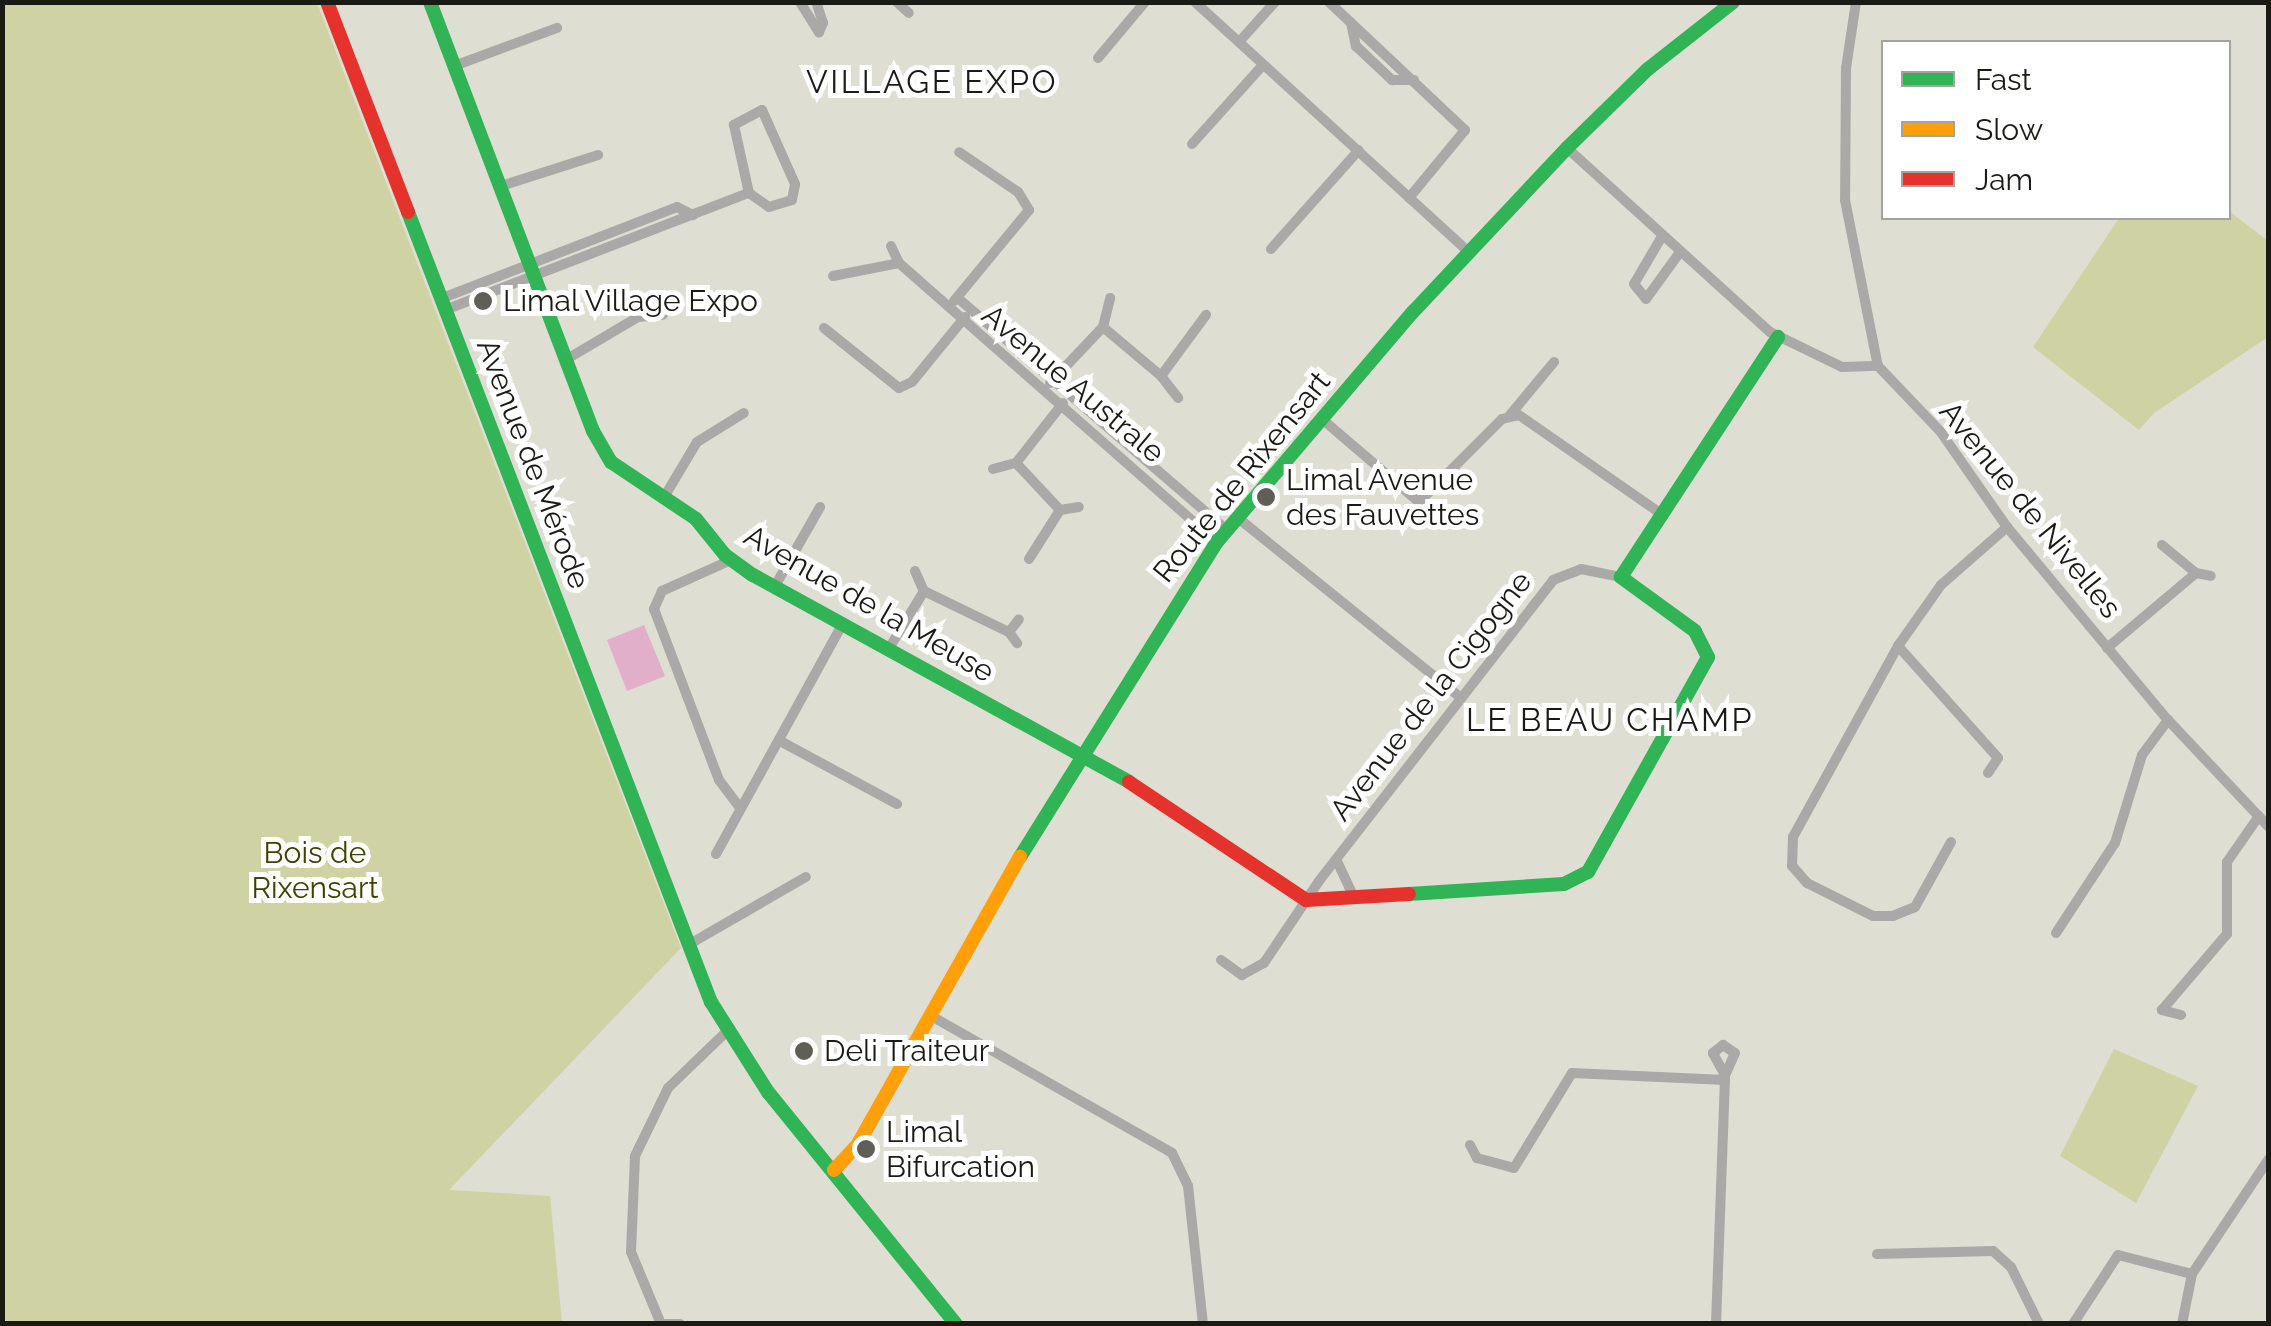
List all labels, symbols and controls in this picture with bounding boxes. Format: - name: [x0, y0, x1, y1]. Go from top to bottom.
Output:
- legend: [1881, 40, 2231, 220]
- text: Fast: [1975, 62, 2032, 97]
- district label: VILLAGE EXPO: [806, 63, 1058, 101]
- text: Slow: [1975, 112, 2043, 147]
- text: Jam: [1975, 162, 2033, 197]
- place label: Limal Village Expo: [503, 283, 760, 319]
- marker: Limal Village Expo: [472, 290, 494, 312]
- street label: Avenue Australe: [974, 297, 1172, 471]
- street label: Avenue de Mérode: [469, 334, 597, 594]
- street label: Route de Rixensart: [1146, 364, 1338, 590]
- street label: Avenue de Nivelles: [1932, 395, 2128, 625]
- place label: Limal Avenue des Fauvettes: [1286, 462, 1479, 532]
- marker: Limal Avenue des Fauvettes: [1255, 486, 1277, 508]
- street label: Avenue de la Meuse: [738, 518, 1000, 690]
- street label: Avenue de la Cigogne: [1323, 564, 1539, 828]
- district label: LE BEAU CHAMP: [1466, 701, 1754, 739]
- park label: Bois de Rixensart: [252, 835, 378, 906]
- place label: Deli Traiteur: [824, 1033, 990, 1069]
- marker: Deli Traiteur: [793, 1040, 815, 1062]
- place label: Limal Bifurcation: [886, 1114, 1035, 1184]
- marker: Limal Bifurcation: [855, 1138, 877, 1160]

